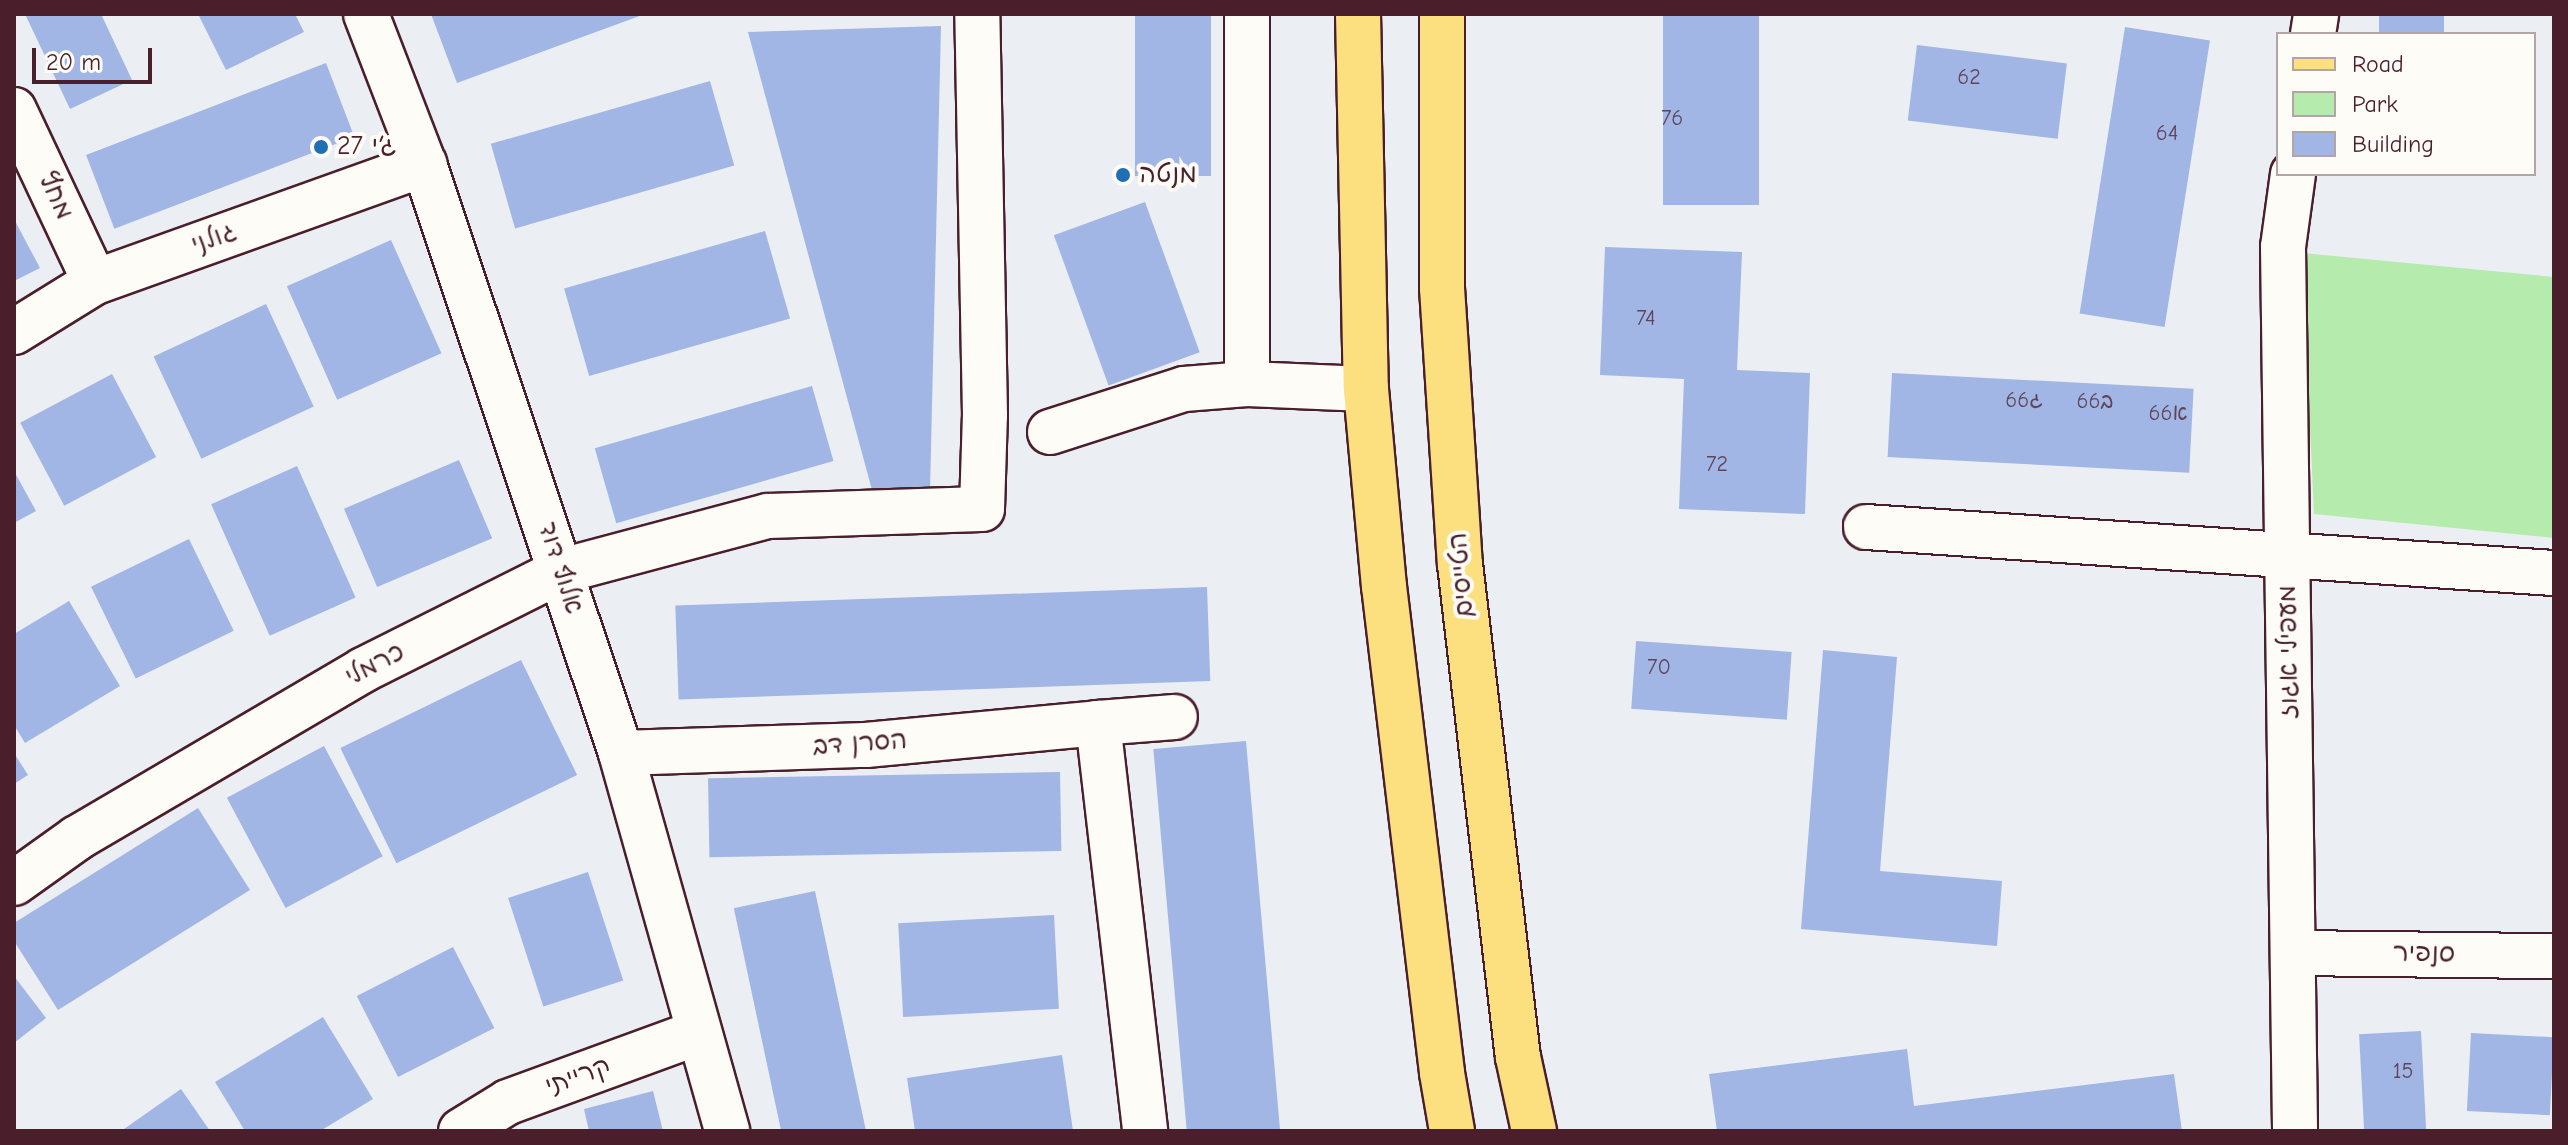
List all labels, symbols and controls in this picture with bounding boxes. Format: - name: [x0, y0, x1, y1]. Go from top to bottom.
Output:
- scale bar: [36, 32, 156, 82]
- legend: [2276, 32, 2536, 176]
- text: 20 m: [46, 48, 101, 76]
- text: Road: [2352, 50, 2404, 78]
- house number: 62: [1957, 65, 1981, 91]
- text: Park: [2352, 90, 2398, 118]
- house number: 76: [1661, 106, 1683, 132]
- house number: 64: [2156, 121, 2178, 147]
- text: Building: [2352, 130, 2434, 158]
- place label: ג׳י 27: [337, 131, 396, 163]
- marker: ג׳י 27: [312, 138, 330, 156]
- place label: מנטה: [1139, 159, 1197, 191]
- marker: מנטה: [1114, 166, 1132, 184]
- street label: מחץ: [31, 167, 79, 225]
- street label: גולני: [187, 217, 241, 261]
- house number: 74: [1636, 306, 1656, 332]
- house number: 66ג: [2005, 388, 2043, 414]
- house number: 66ב: [2077, 389, 2113, 415]
- house number: 66א: [2149, 401, 2187, 427]
- house number: 72: [1706, 452, 1728, 478]
- street label: אלוף דוד: [531, 518, 589, 618]
- street label: הטייסים: [1443, 531, 1481, 619]
- street label: מעפילי אגוז: [2272, 585, 2306, 719]
- street label: כרמלי: [340, 637, 410, 693]
- house number: 70: [1647, 655, 1671, 681]
- street label: הסרן דב: [812, 725, 908, 763]
- street label: סנפיר: [2393, 938, 2455, 970]
- street label: קרייתי: [541, 1051, 615, 1103]
- house number: 15: [2393, 1059, 2413, 1085]

